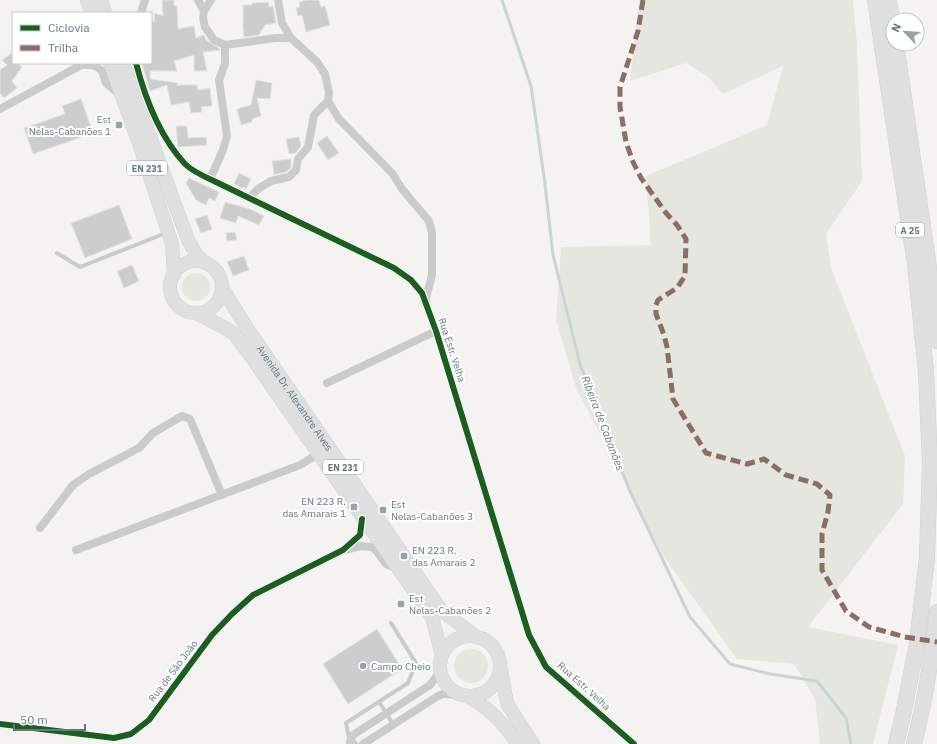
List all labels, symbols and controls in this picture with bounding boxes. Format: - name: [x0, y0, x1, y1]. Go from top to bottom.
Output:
- legend: [12, 12, 152, 64]
- north arrow: [885, 12, 925, 52]
- text: Ciclovia: [48, 20, 90, 35]
- text: N: [888, 21, 904, 34]
- text: Trilha: [48, 40, 79, 55]
- place label: Est Nelas-Cabanões 1: [29, 113, 111, 138]
- marker: Est Nelas-Cabanões 1: [114, 120, 124, 130]
- road number: EN 231: [127, 161, 167, 175]
- road number: A 25: [896, 223, 924, 237]
- street label: Rua Estr. Velha: [435, 316, 469, 384]
- street label: Avenida Dr. Alexandre Alves: [254, 343, 336, 453]
- water label: Ribeira de Cabanões: [578, 373, 628, 473]
- road number: EN 231: [323, 460, 363, 474]
- place label: EN 223 R. das Amarais 1: [282, 495, 346, 520]
- place label: Est Nelas-Cabanões 3: [391, 498, 473, 523]
- marker: EN 223 R. das Amarais 1: [349, 502, 359, 512]
- marker: Est Nelas-Cabanões 3: [378, 505, 388, 515]
- place label: EN 223 R. das Amarais 2: [412, 544, 476, 569]
- marker: EN 223 R. das Amarais 2: [399, 551, 409, 561]
- place label: Est Nelas-Cabanões 2: [409, 592, 491, 617]
- marker: Est Nelas-Cabanões 2: [396, 599, 406, 609]
- street label: Rua de São João: [145, 637, 201, 705]
- street label: Rua Estr. Velha: [555, 659, 614, 714]
- place label: Campo Cheio: [371, 660, 431, 673]
- marker: Campo Cheio: [358, 661, 368, 671]
- scale bar: [14, 706, 85, 732]
- text: 50 m: [20, 712, 48, 727]

